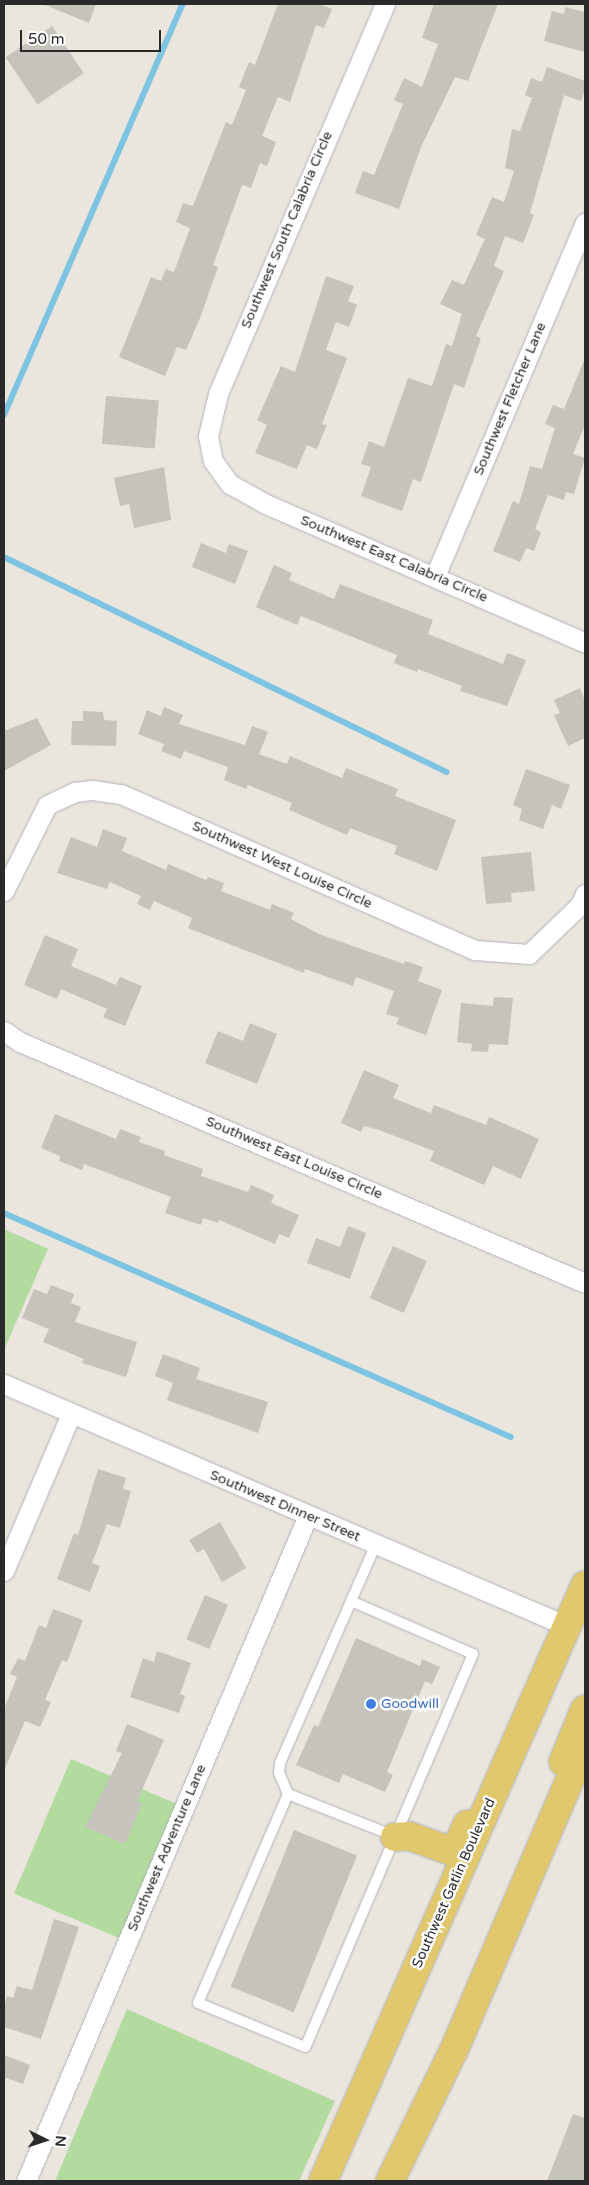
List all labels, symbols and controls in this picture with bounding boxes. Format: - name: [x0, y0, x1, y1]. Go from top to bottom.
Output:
- scale bar: [22, 20, 164, 52]
- text: 50 m: [28, 30, 65, 48]
- street label: Southwest South Calabria Circle: [238, 129, 336, 331]
- street label: Southwest Fletcher Lane: [470, 320, 550, 478]
- street label: Southwest East Calabria Circle: [298, 512, 490, 606]
- street label: Southwest West Louise Circle: [189, 818, 375, 912]
- street label: Southwest East Louise Circle: [203, 1113, 385, 1203]
- street label: Southwest Dinner Street: [207, 1467, 363, 1545]
- place label: Goodwill: [381, 1696, 439, 1712]
- marker: Goodwill: [365, 1698, 377, 1710]
- street label: Southwest Adventure Lane: [124, 1762, 210, 1934]
- street label: Southwest Gatlin Boulevard: [409, 1796, 499, 1970]
- north arrow: [20, 2115, 70, 2165]
- text: N: [52, 2135, 69, 2147]

